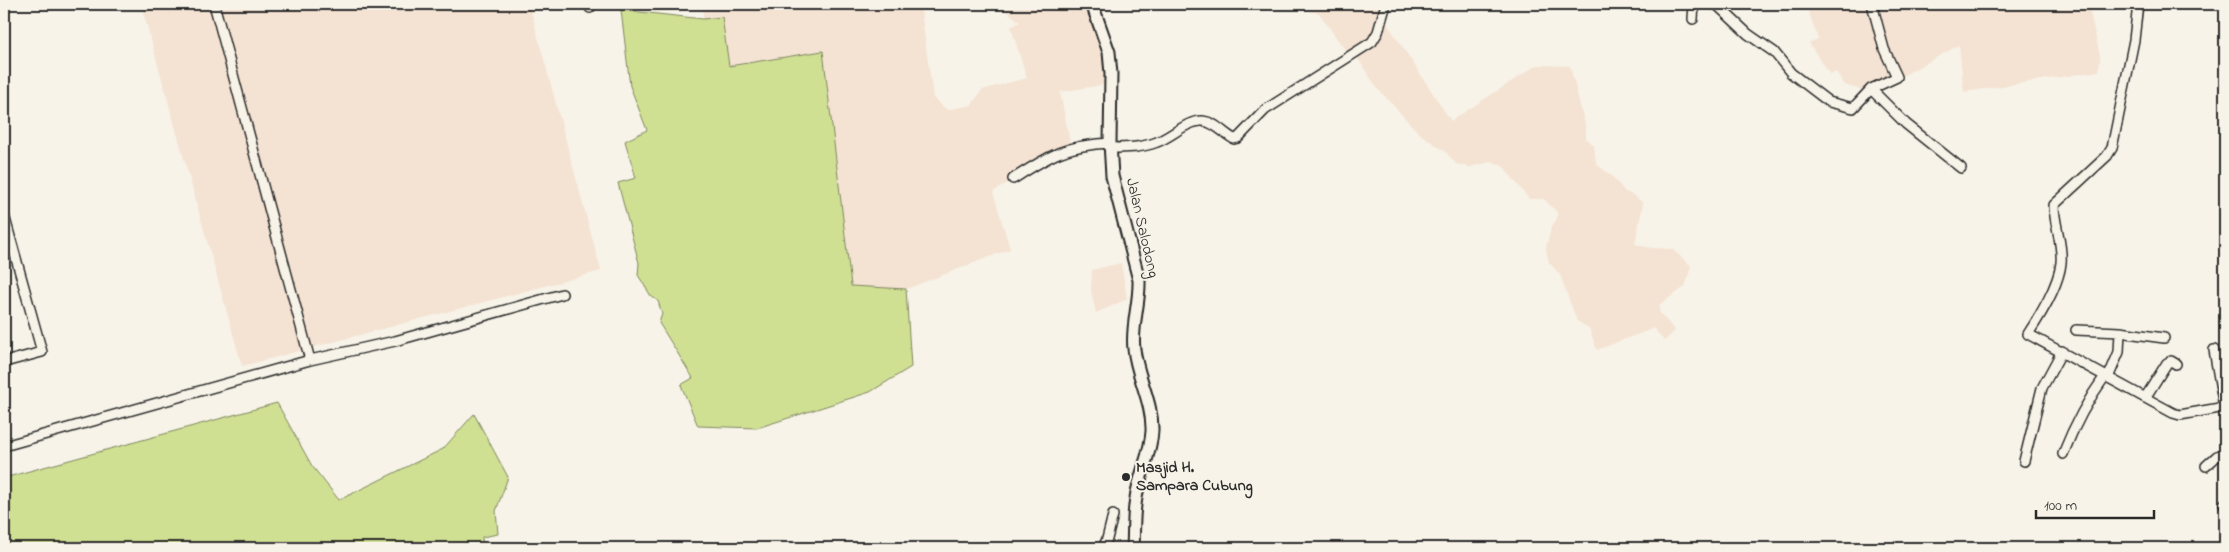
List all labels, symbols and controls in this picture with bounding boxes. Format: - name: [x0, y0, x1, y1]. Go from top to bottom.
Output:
- street label: Jalan Salodong: [1119, 176, 1165, 280]
- place label: Masjid H. Sampara Cubung: [1136, 456, 1253, 499]
- marker: Masjid H. Sampara Cubung: [1120, 471, 1132, 483]
- scale bar: [2036, 487, 2154, 519]
- text: 100 m: [2044, 495, 2077, 517]

